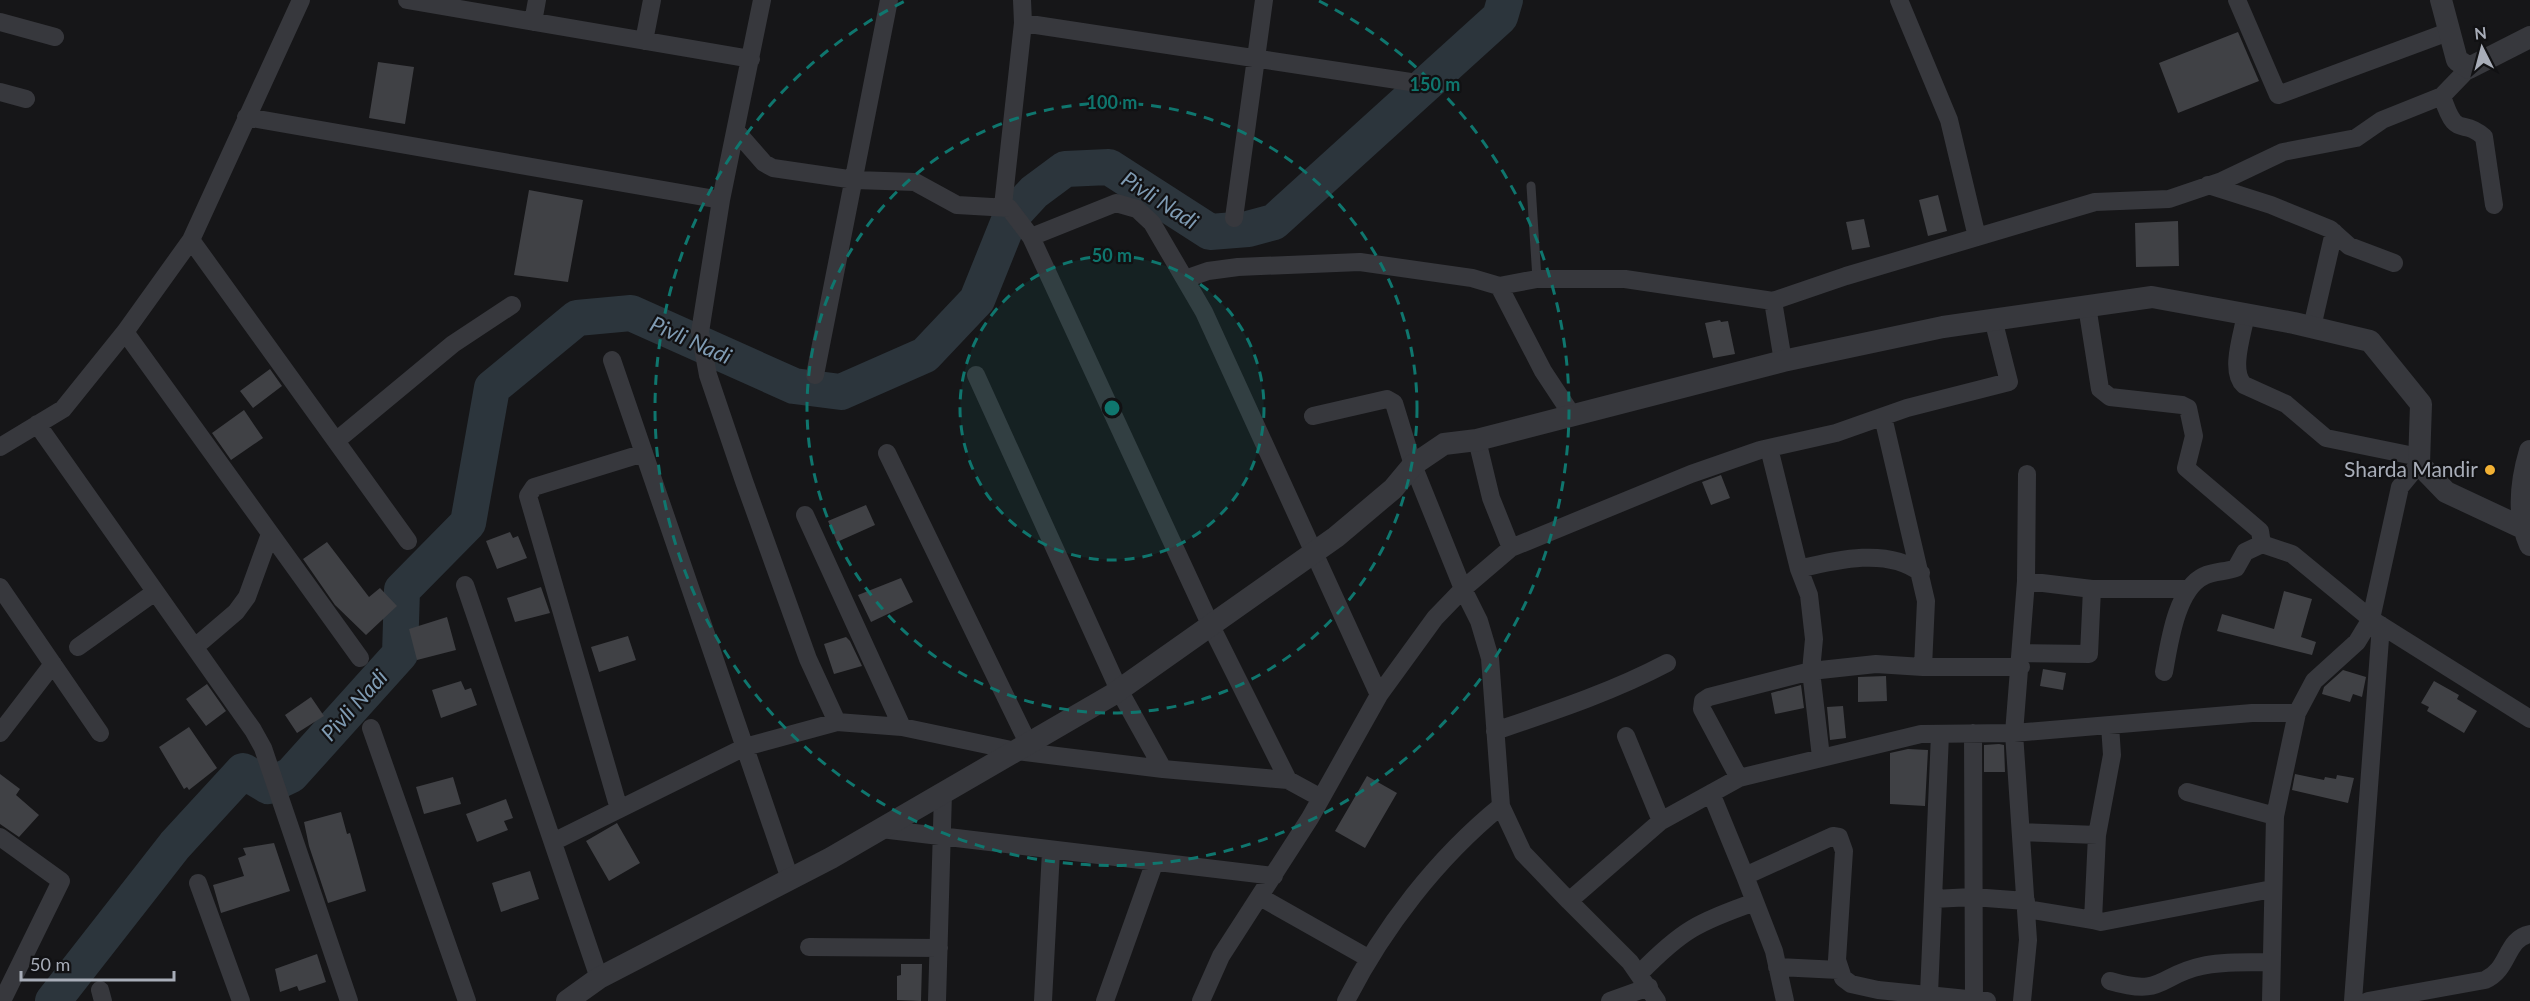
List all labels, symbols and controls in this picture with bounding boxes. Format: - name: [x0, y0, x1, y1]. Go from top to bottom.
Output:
- north arrow: [2452, 18, 2512, 78]
- text: N: [2473, 22, 2488, 43]
- text: 150 m: [1410, 73, 1460, 95]
- text: 100 m: [1087, 91, 1137, 113]
- water label: Pivli Nadi: [1117, 165, 1204, 234]
- text: 50 m: [1092, 244, 1132, 266]
- water label: Pivli Nadi: [646, 310, 736, 369]
- centre of rings: [1102, 398, 1122, 418]
- place label: Sharda Mandir: [2344, 456, 2478, 481]
- marker: Sharda Mandir: [2483, 463, 2497, 477]
- water label: Pivli Nadi: [315, 664, 393, 746]
- scale bar: [21, 944, 174, 982]
- text: 50 m: [30, 953, 70, 975]

